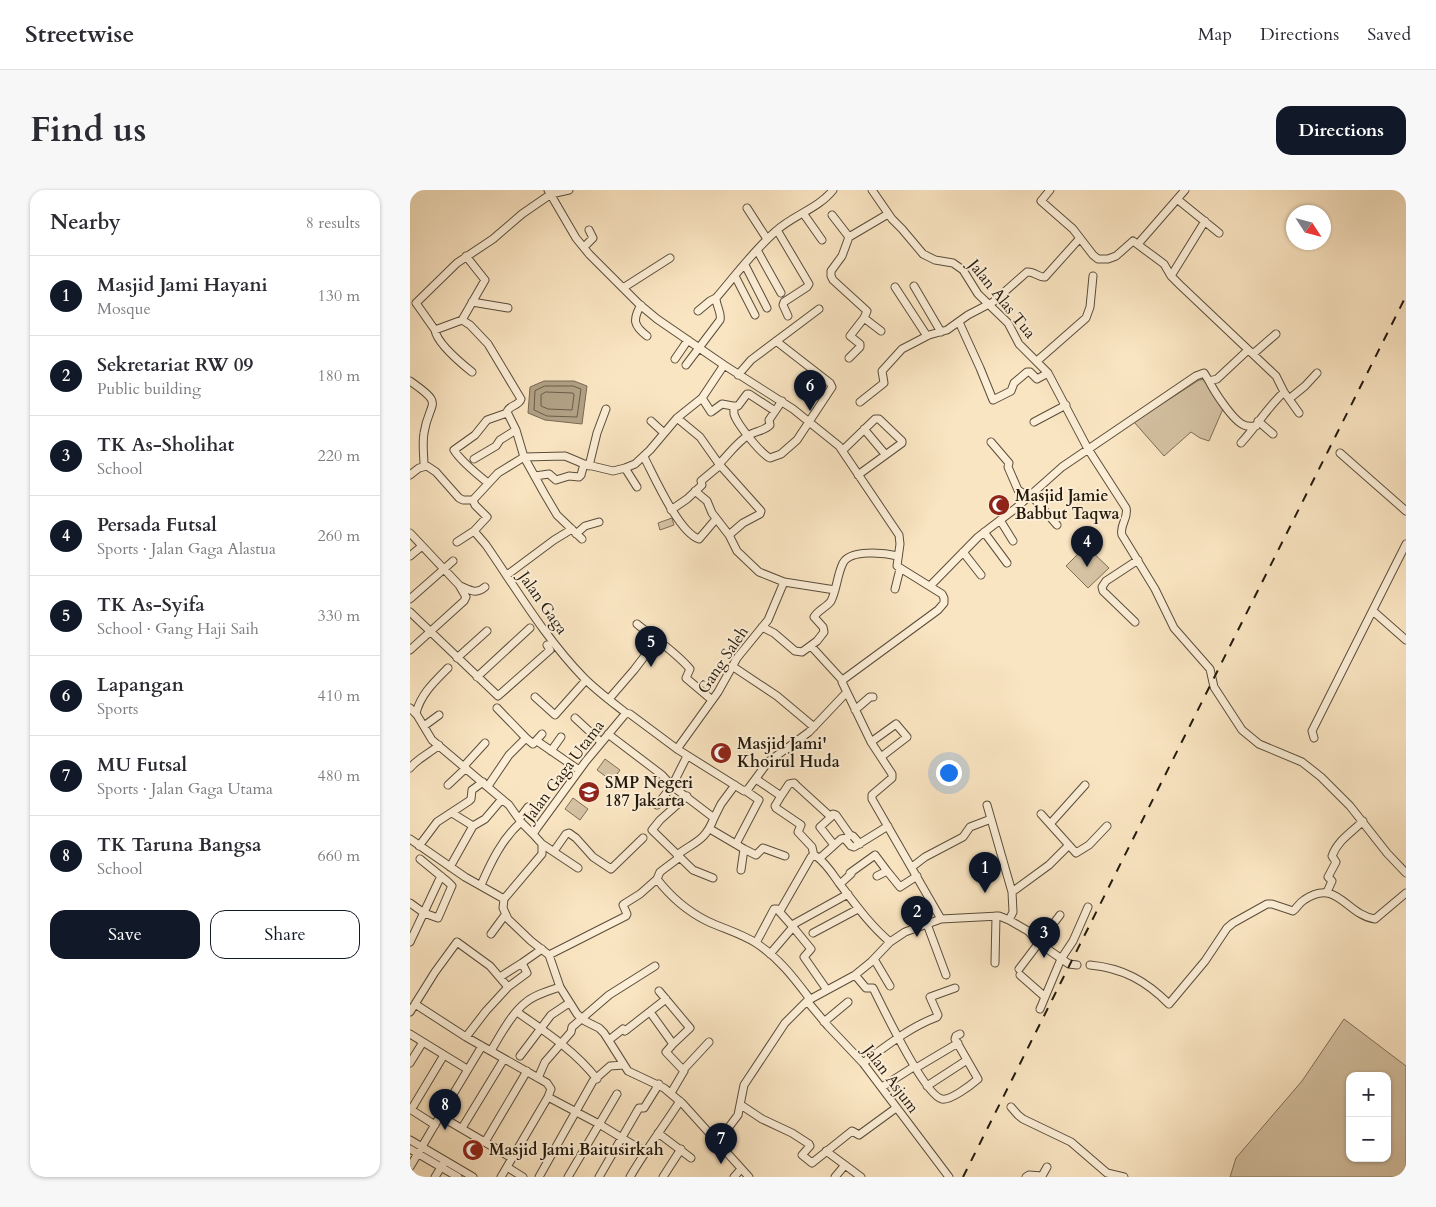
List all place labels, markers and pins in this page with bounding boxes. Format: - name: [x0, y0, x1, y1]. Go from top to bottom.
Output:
- pin: 6: [794, 370, 826, 411]
- place label: Masjid Jamie Babbut Taqwa: [1015, 485, 1119, 525]
- mosque icon: Masjid Jamie Babbut Taqwa: [987, 493, 1011, 517]
- pin: 4: [1071, 526, 1103, 567]
- pin: 5: [635, 626, 667, 667]
- place label: Masjid Jami' Khoirul Huda: [737, 733, 840, 773]
- mosque icon: Masjid Jami' Khoirul Huda: [709, 741, 733, 765]
- place label: SMP Negeri 187 Jakarta: [605, 772, 693, 812]
- school or university icon: SMP Negeri 187 Jakarta: [577, 780, 601, 804]
- pin: 1: [969, 852, 1001, 893]
- pin: 2: [901, 896, 933, 937]
- pin: 3: [1028, 917, 1060, 958]
- pin: 8: [429, 1089, 461, 1130]
- pin: 7: [705, 1123, 737, 1164]
- mosque icon: Masjid Jami Baitusirkah: [461, 1138, 485, 1162]
- place label: Masjid Jami Baitusirkah: [489, 1139, 664, 1161]

